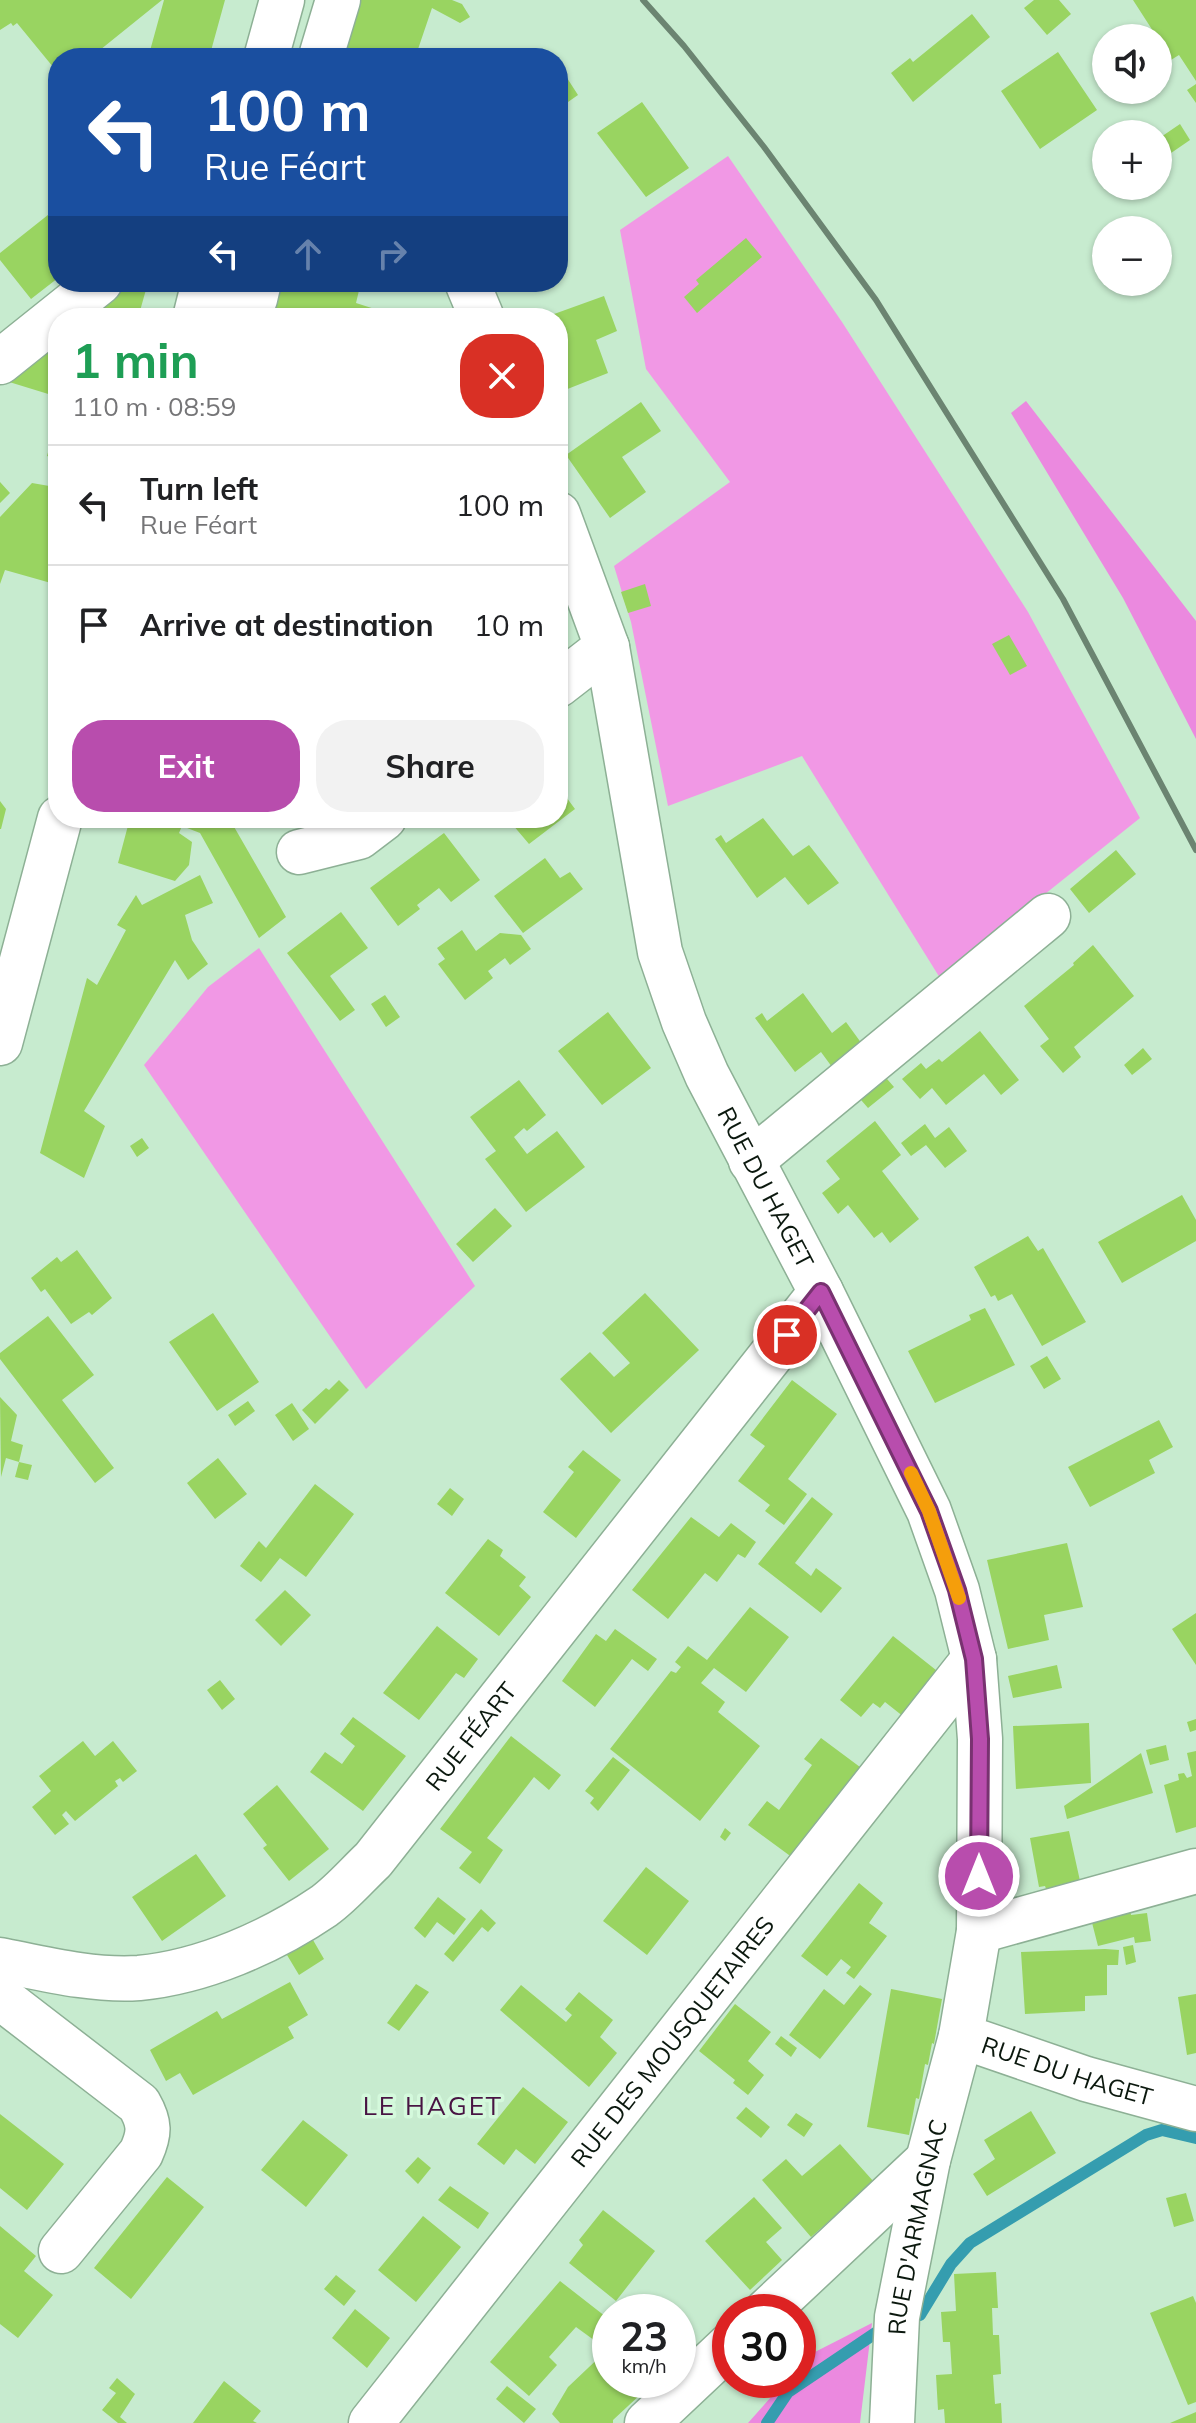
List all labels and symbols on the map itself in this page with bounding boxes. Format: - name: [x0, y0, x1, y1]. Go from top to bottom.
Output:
- street label: RUE DU HAGET: [711, 1102, 821, 1273]
- pin: [753, 1301, 821, 1369]
- street label: RUE FÉART: [419, 1675, 523, 1797]
- position arrow: [937, 1834, 1021, 1918]
- street label: RUE DES MOUSQUETAIRES: [564, 1910, 780, 2173]
- street label: RUE DU HAGET: [978, 2029, 1157, 2112]
- district label: LE HAGET: [363, 2089, 503, 2122]
- street label: RUE D'ARMAGNAC: [881, 2116, 953, 2335]
- speed limit sign: 30: [712, 2294, 816, 2398]

